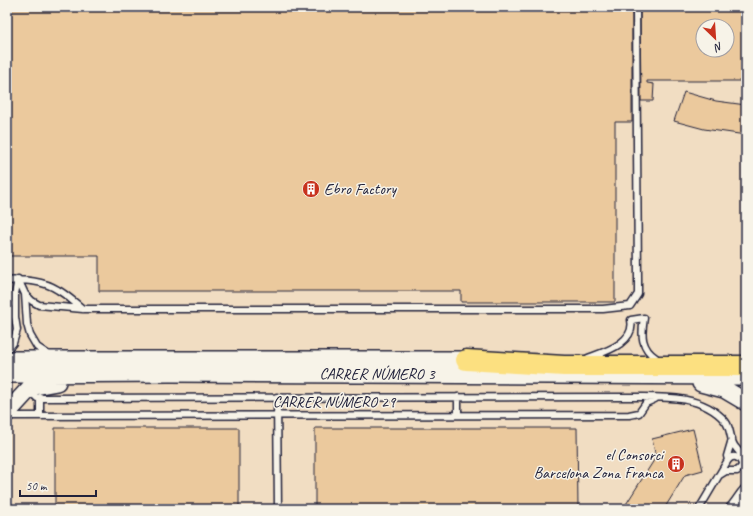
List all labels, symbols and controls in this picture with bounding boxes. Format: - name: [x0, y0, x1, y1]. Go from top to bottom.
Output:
- north arrow: [695, 18, 735, 58]
- text: N: [711, 39, 725, 56]
- building icon: Ebro Factory: [301, 179, 321, 199]
- place label: Ebro Factory: [324, 179, 398, 199]
- street label: CARRER NÚMERO 3: [319, 364, 436, 384]
- street label: CARRER NÚMERO 29: [273, 392, 397, 412]
- place label: el Consorci Barcelona Zona Franca: [534, 445, 665, 483]
- building icon: el Consorci Barcelona Zona Franca: [666, 454, 686, 474]
- scale bar: [20, 472, 96, 498]
- text: 50 m: [26, 478, 48, 494]

